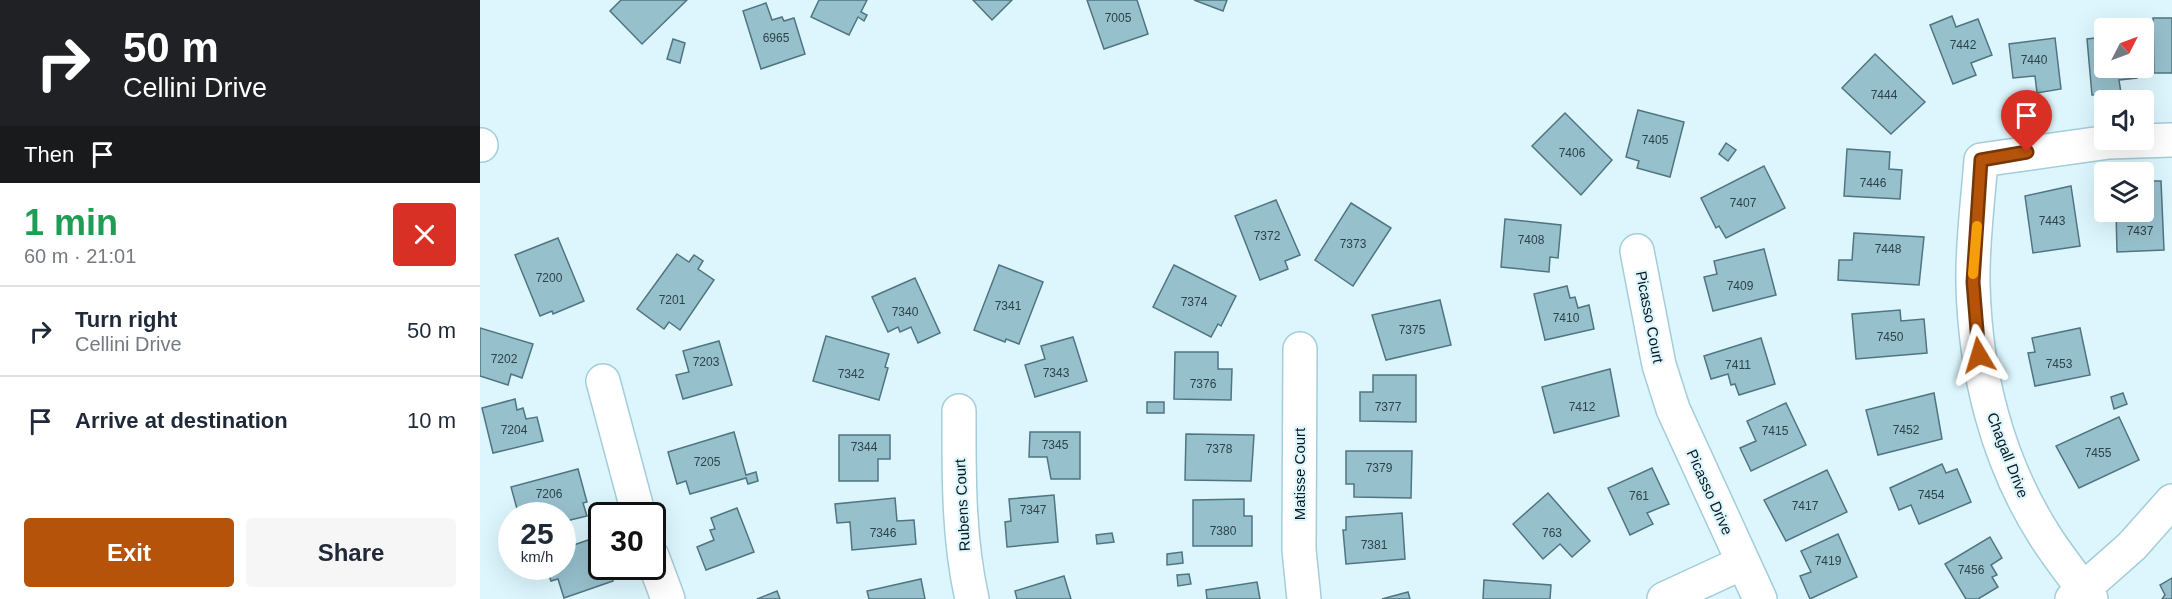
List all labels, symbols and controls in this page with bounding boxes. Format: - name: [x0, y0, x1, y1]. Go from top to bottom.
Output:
- house number: 7005: [1105, 11, 1132, 25]
- north arrow: [2094, 18, 2154, 78]
- map controls: [2094, 18, 2154, 222]
- icon: right: [24, 24, 102, 102]
- text: 50 m: [123, 24, 219, 71]
- house number: 6965: [763, 31, 790, 45]
- house number: 7442: [1950, 38, 1977, 52]
- house number: 7440: [2021, 53, 2048, 67]
- text: Cellini Drive: [123, 73, 267, 103]
- house number: 7444: [1871, 88, 1898, 102]
- pin: [2001, 90, 2052, 152]
- button: sound: [2094, 90, 2154, 150]
- icon: arrive: [2010, 99, 2043, 132]
- house number: 7405: [1642, 133, 1669, 147]
- icon: arrive: [86, 138, 119, 171]
- text: Then: [24, 142, 74, 167]
- house number: 7406: [1559, 146, 1586, 160]
- button: layers: [2094, 162, 2154, 222]
- house number: 7446: [1860, 176, 1887, 190]
- house number: 7407: [1730, 196, 1757, 210]
- text: 1 min: [24, 202, 118, 243]
- button: close: [393, 203, 456, 266]
- house number: 7443: [2039, 214, 2066, 228]
- house number: 7437: [2127, 224, 2154, 238]
- house number: 7372: [1254, 229, 1281, 243]
- house number: 7408: [1518, 233, 1545, 247]
- house number: 7373: [1340, 237, 1367, 251]
- house number: 7448: [1875, 242, 1902, 256]
- text: 60 m · 21:01: [24, 245, 136, 267]
- street label: Picasso Court: [1633, 270, 1667, 365]
- house number: 7200: [536, 271, 563, 285]
- house number: 7409: [1727, 279, 1754, 293]
- house number: 7201: [659, 293, 686, 307]
- house number: 7374: [1181, 295, 1208, 309]
- house number: 7341: [995, 299, 1022, 313]
- house number: 7340: [892, 305, 919, 319]
- text: Turn right: [75, 307, 177, 332]
- house number: 7410: [1553, 311, 1580, 325]
- icon: right: [24, 315, 57, 348]
- text: 50 m: [407, 318, 456, 343]
- house number: 7375: [1399, 323, 1426, 337]
- position arrow: [1947, 323, 2011, 387]
- house number: 7450: [1877, 330, 1904, 344]
- text: Cellini Drive: [75, 333, 182, 355]
- house number: 7202: [491, 352, 518, 366]
- house number: 7203: [693, 355, 720, 369]
- house number: 7453: [2046, 357, 2073, 371]
- house number: 7411: [1725, 358, 1751, 372]
- house number: 7343: [1043, 366, 1070, 380]
- house number: 7342: [838, 367, 865, 381]
- house number: 7376: [1190, 377, 1217, 391]
- house number: 7377: [1375, 400, 1402, 414]
- house number: 7412: [1569, 400, 1596, 414]
- icon: arrive: [24, 405, 57, 438]
- text: Arrive at destination: [75, 408, 288, 433]
- text: 10 m: [407, 408, 456, 433]
- street label: Chagall Drive: [1984, 410, 2032, 500]
- house number: 7204: [501, 423, 528, 437]
- house number: 7452: [1893, 423, 1920, 437]
- house number: 7415: [1762, 424, 1789, 438]
- street label: Matisse Court: [1291, 427, 1308, 520]
- house number: 7345: [1042, 438, 1069, 452]
- house number: 7344: [851, 440, 878, 454]
- house number: 7378: [1206, 442, 1233, 456]
- house number: 7455: [2085, 446, 2112, 460]
- street label: Picasso Drive: [1684, 447, 1736, 537]
- house number: 7205: [694, 455, 721, 469]
- street label: Rubens Court: [951, 458, 973, 552]
- house number: 7379: [1366, 461, 1393, 475]
- house number: 7206: [536, 487, 563, 501]
- house number: 7454: [1918, 488, 1945, 502]
- house number: 761: [1629, 489, 1649, 503]
- house number: 7417: [1792, 499, 1819, 513]
- speed limit sign: 30: [588, 502, 666, 580]
- house number: 7347: [1020, 503, 1047, 517]
- text: 25: [520, 517, 554, 550]
- button: Exit: [24, 518, 234, 587]
- button: Share: [246, 518, 456, 587]
- house number: 7380: [1210, 524, 1237, 538]
- house number: 7346: [870, 526, 897, 540]
- house number: 763: [1542, 526, 1562, 540]
- house number: 7381: [1361, 538, 1388, 552]
- text: km/h: [521, 548, 553, 565]
- house number: 7419: [1815, 554, 1842, 568]
- house number: 7456: [1958, 563, 1985, 577]

